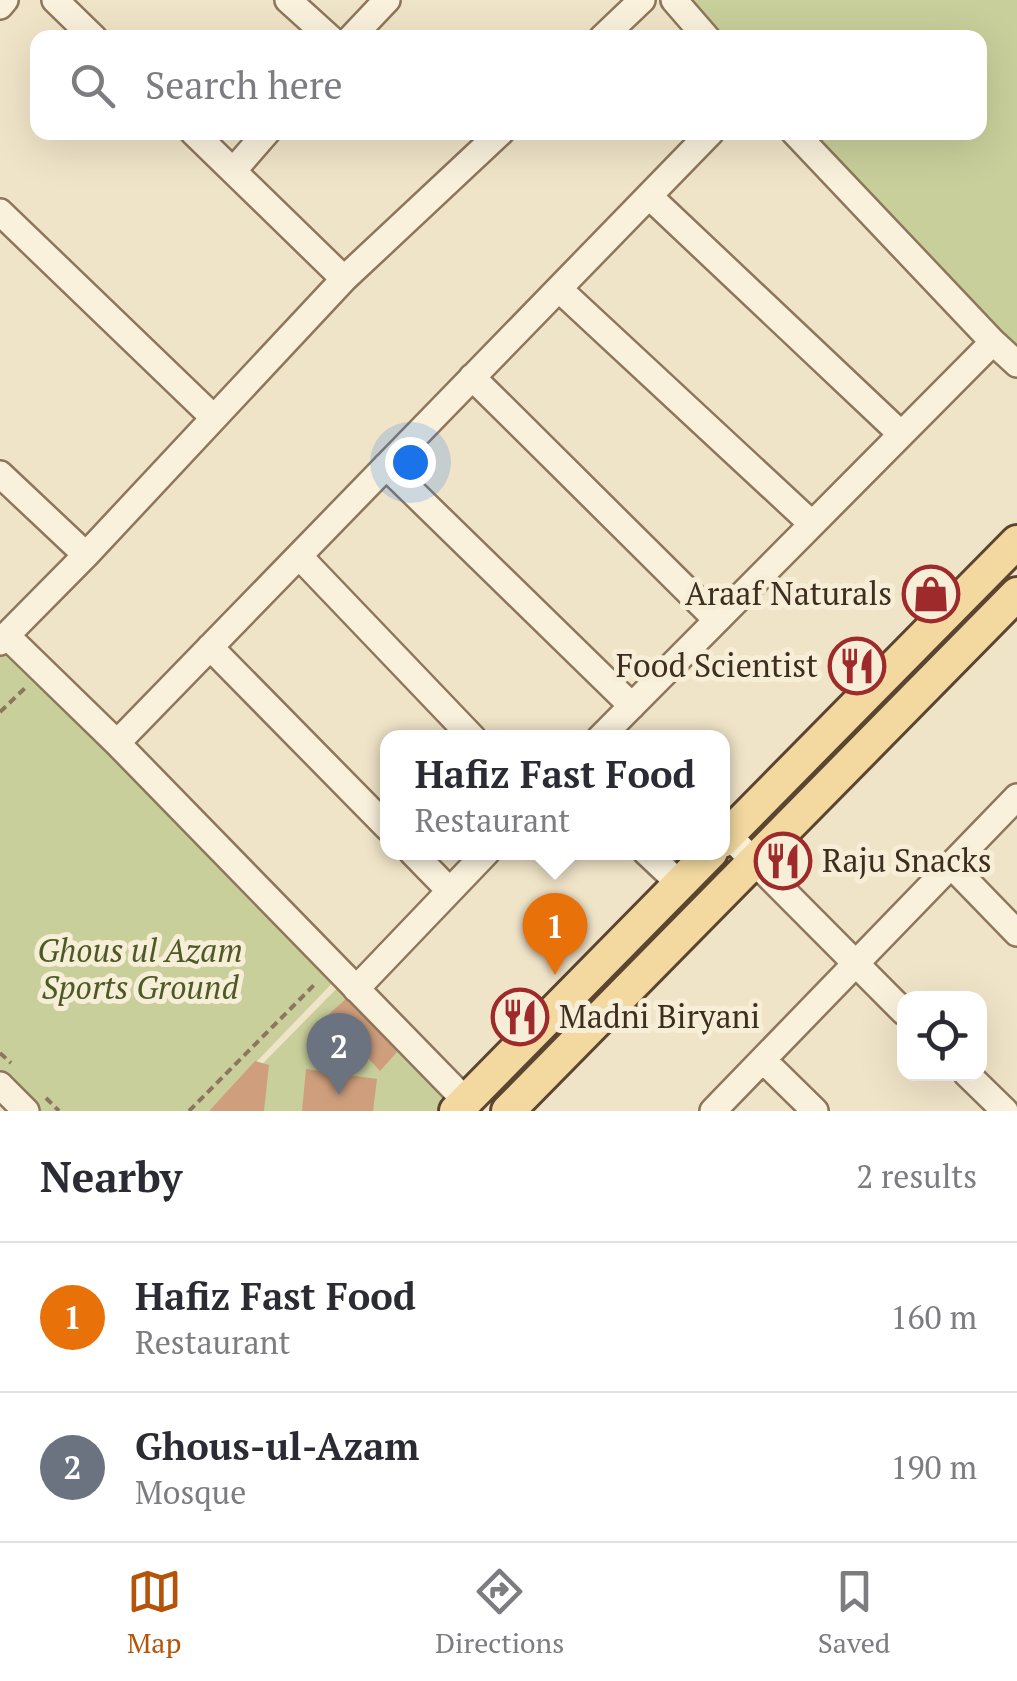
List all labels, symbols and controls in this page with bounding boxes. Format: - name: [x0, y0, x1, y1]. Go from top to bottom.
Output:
- search box: [30, 30, 987, 140]
- icon: search: [65, 58, 120, 113]
- text: Search here: [145, 60, 343, 110]
- your location: [385, 437, 436, 488]
- shop icon: Araaf Naturals: [901, 564, 961, 624]
- place label: Araaf Naturals: [685, 572, 892, 614]
- restaurant icon: Food Scientist: [827, 636, 887, 696]
- place label: Food Scientist: [616, 644, 818, 686]
- popup: [380, 730, 730, 860]
- text: Hafiz Fast Food: [415, 749, 695, 799]
- text: Restaurant: [415, 799, 570, 841]
- restaurant icon: Raju Snacks: [753, 831, 813, 891]
- place label: Raju Snacks: [822, 839, 992, 881]
- pin: 1: [522, 892, 588, 975]
- park label: Ghous ul Azam Sports Ground: [37, 929, 243, 1008]
- restaurant icon: Madni Biryani: [490, 987, 550, 1047]
- map controls: [897, 991, 987, 1081]
- button: locate: [897, 991, 987, 1081]
- place label: Madni Biryani: [559, 995, 760, 1037]
- pin: 2: [306, 1012, 372, 1095]
- text: Nearby: [40, 1148, 182, 1204]
- text: 2 results: [856, 1155, 977, 1197]
- text: Hafiz Fast Food: [135, 1271, 416, 1321]
- text: 1: [63, 1296, 82, 1338]
- text: 160 m: [890, 1296, 977, 1338]
- text: Restaurant: [135, 1321, 290, 1363]
- text: Ghous-ul-Azam: [135, 1421, 419, 1471]
- text: 2: [63, 1446, 82, 1488]
- text: 190 m: [890, 1446, 977, 1488]
- text: Mosque: [135, 1471, 246, 1513]
- tab: Map: [127, 1564, 182, 1661]
- tab: Directions: [435, 1564, 564, 1661]
- tab: Saved: [818, 1564, 890, 1661]

